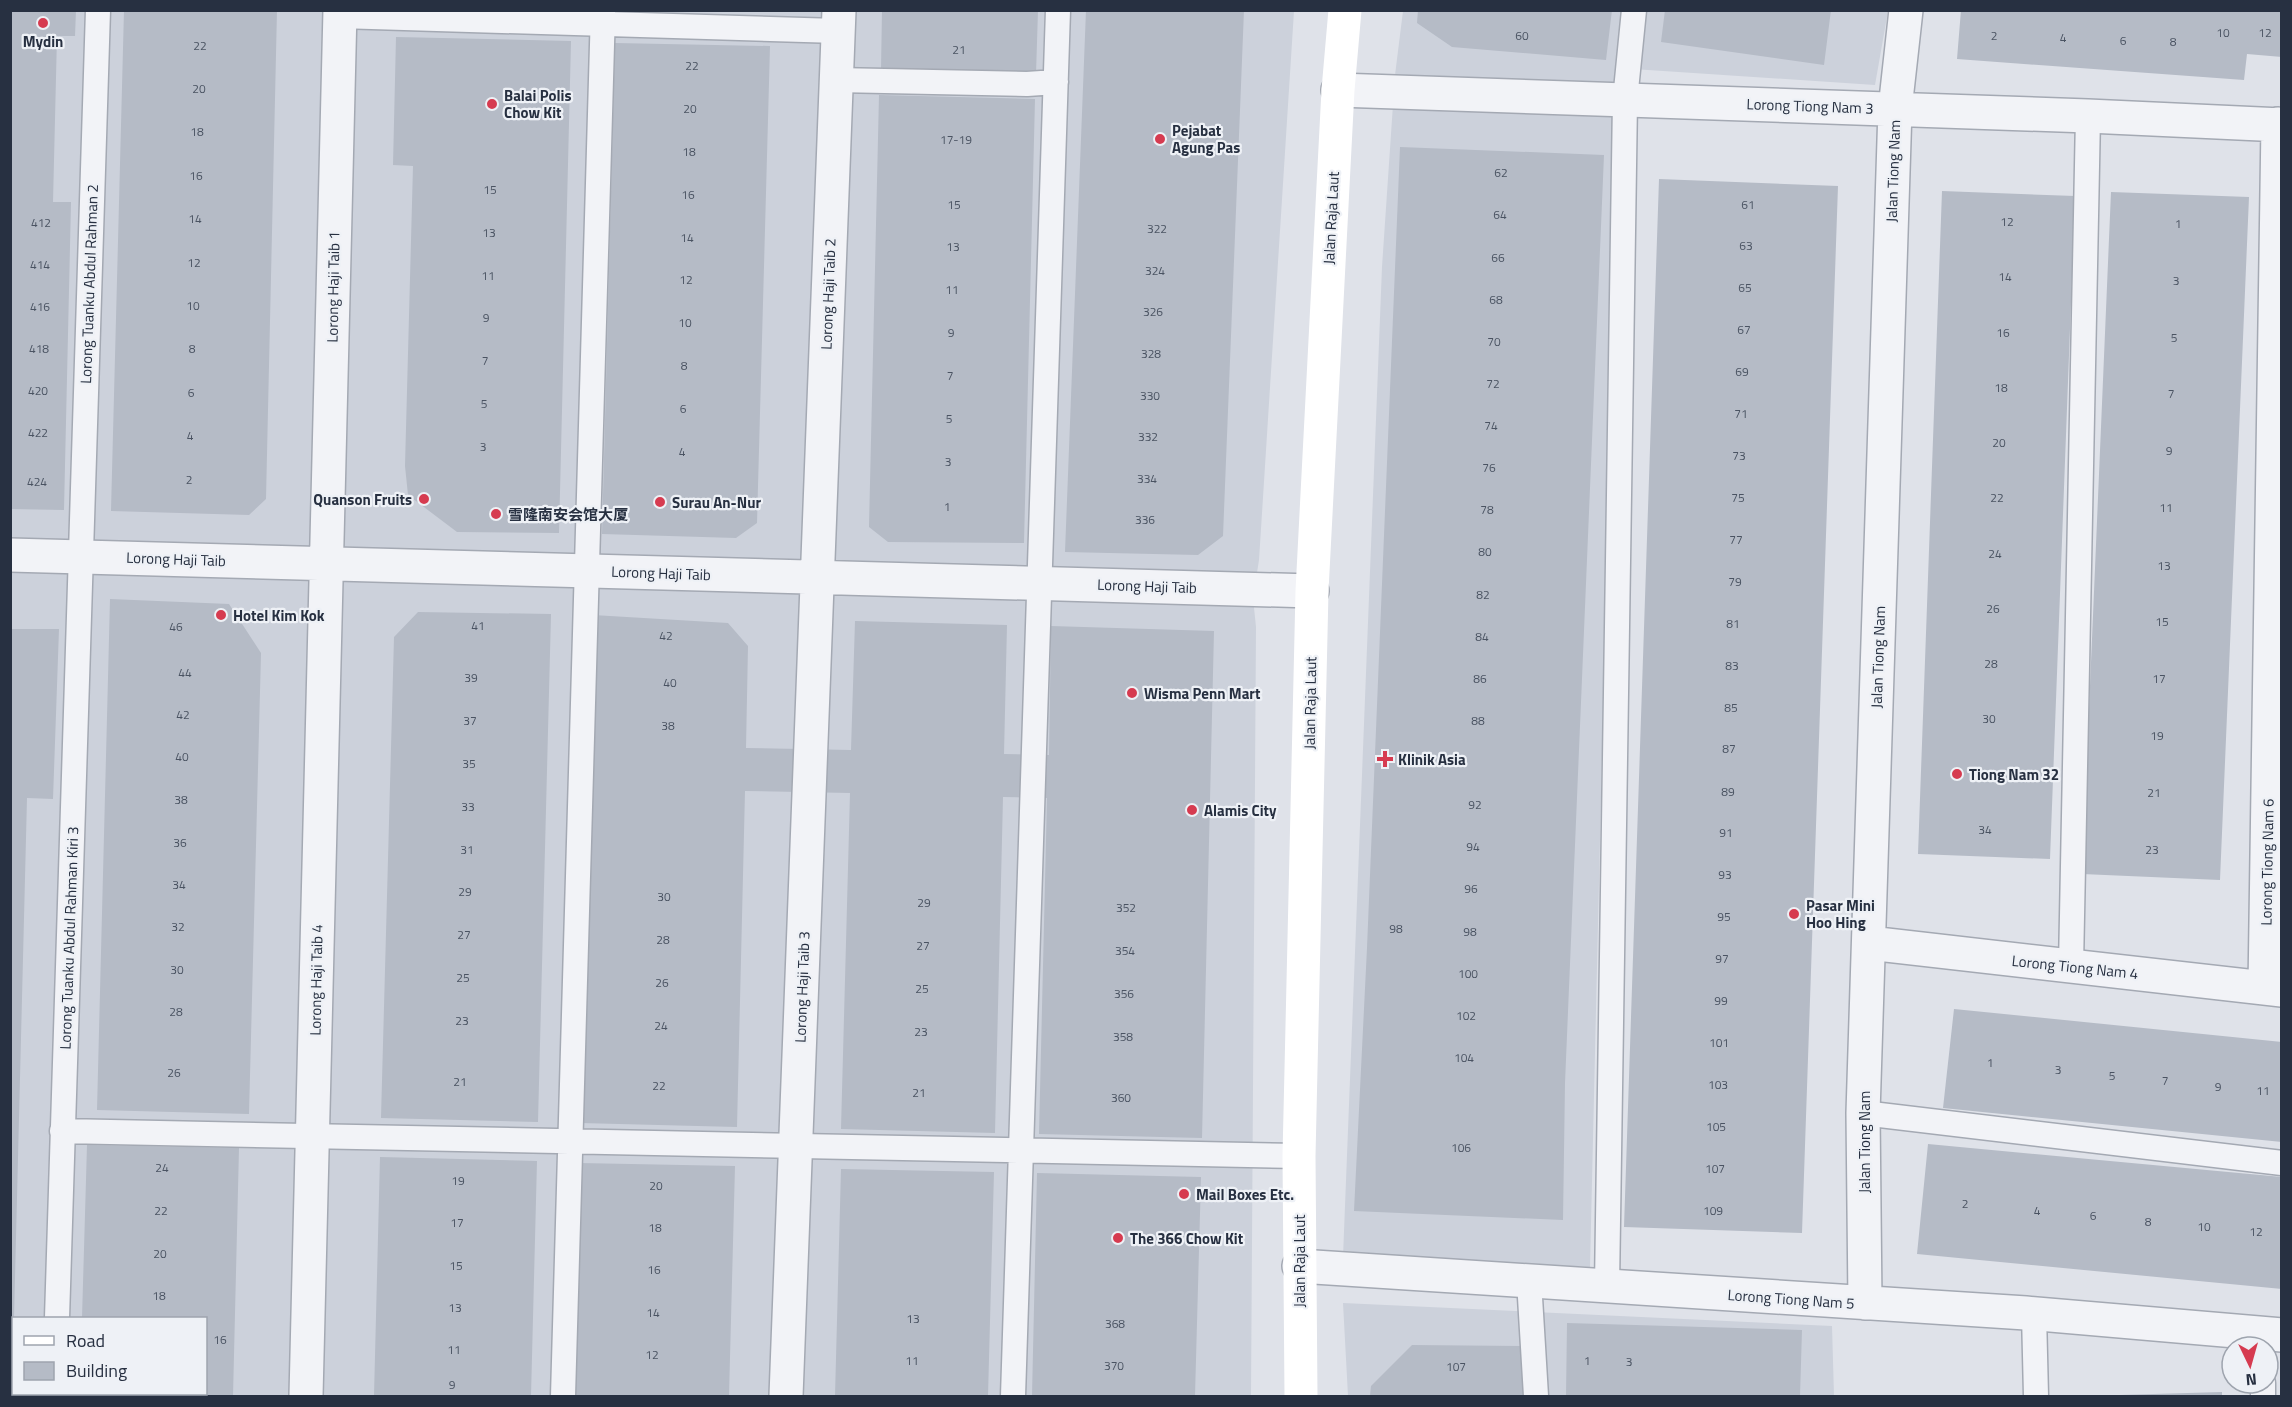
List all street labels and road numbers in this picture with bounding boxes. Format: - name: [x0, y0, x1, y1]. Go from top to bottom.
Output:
- street label: Lorong Tiong Nam 3: [1746, 92, 1874, 120]
- street label: Jalan Tiong Nam: [1880, 119, 1906, 223]
- street label: Jalan Raja Laut: [1317, 170, 1345, 265]
- street label: Lorong Tuanku Abdul Rahman 2: [74, 184, 104, 384]
- street label: Lorong Haji Taib 1: [321, 231, 345, 343]
- street label: Lorong Haji Taib 2: [815, 238, 841, 350]
- street label: Lorong Haji Taib: [126, 546, 226, 572]
- street label: Lorong Haji Taib: [611, 560, 711, 586]
- street label: Lorong Haji Taib: [1097, 573, 1197, 599]
- street label: Jalan Tiong Nam: [1865, 605, 1891, 709]
- street label: Jalan Raja Laut: [1298, 656, 1322, 750]
- street label: Lorong Tiong Nam 6: [2254, 798, 2280, 926]
- street label: Lorong Tuanku Abdul Rahman Kiri 3: [54, 826, 84, 1050]
- street label: Lorong Haji Taib 4: [304, 924, 328, 1036]
- street label: Lorong Haji Taib 3: [789, 931, 815, 1043]
- street label: Lorong Tiong Nam 4: [2011, 949, 2139, 985]
- street label: Jalan Tiong Nam: [1853, 1091, 1876, 1193]
- street label: Jalan Raja Laut: [1288, 1214, 1311, 1307]
- street label: Lorong Tiong Nam 5: [1727, 1283, 1855, 1315]

